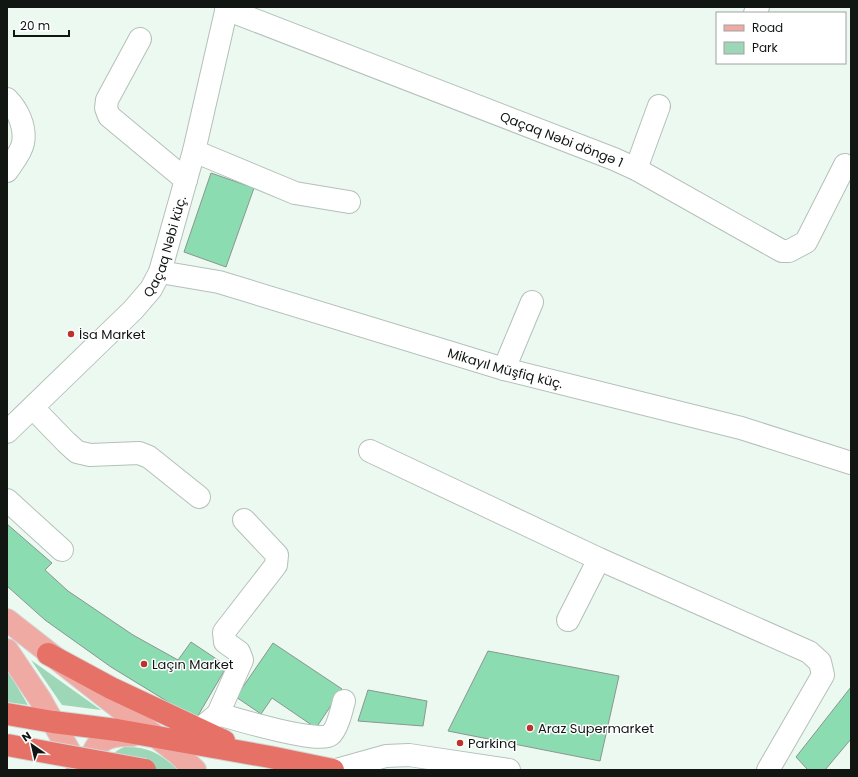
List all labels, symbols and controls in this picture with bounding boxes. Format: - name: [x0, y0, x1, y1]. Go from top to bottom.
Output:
- scale bar: [14, 12, 69, 38]
- legend: [716, 12, 846, 64]
- text: 20 m: [20, 17, 50, 34]
- text: Road: [752, 19, 783, 36]
- text: Park: [752, 39, 779, 56]
- street label: Qaçaq Nəbi döngə 1: [497, 106, 626, 172]
- street label: Qaçaq Nəbi küç.: [138, 193, 191, 301]
- place label: İsa Market: [79, 325, 146, 344]
- marker: İsa Market: [66, 329, 76, 339]
- street label: Mikayıl Müşfiq küç.: [445, 343, 565, 393]
- place label: Laçın Market: [152, 655, 234, 674]
- marker: Laçın Market: [139, 659, 149, 669]
- place label: Araz Supermarket: [538, 719, 654, 738]
- marker: Araz Supermarket: [525, 723, 535, 733]
- north arrow: [12, 725, 52, 765]
- text: N: [19, 728, 34, 746]
- place label: Parkinq: [468, 734, 516, 753]
- marker: Parkinq: [455, 738, 465, 748]

